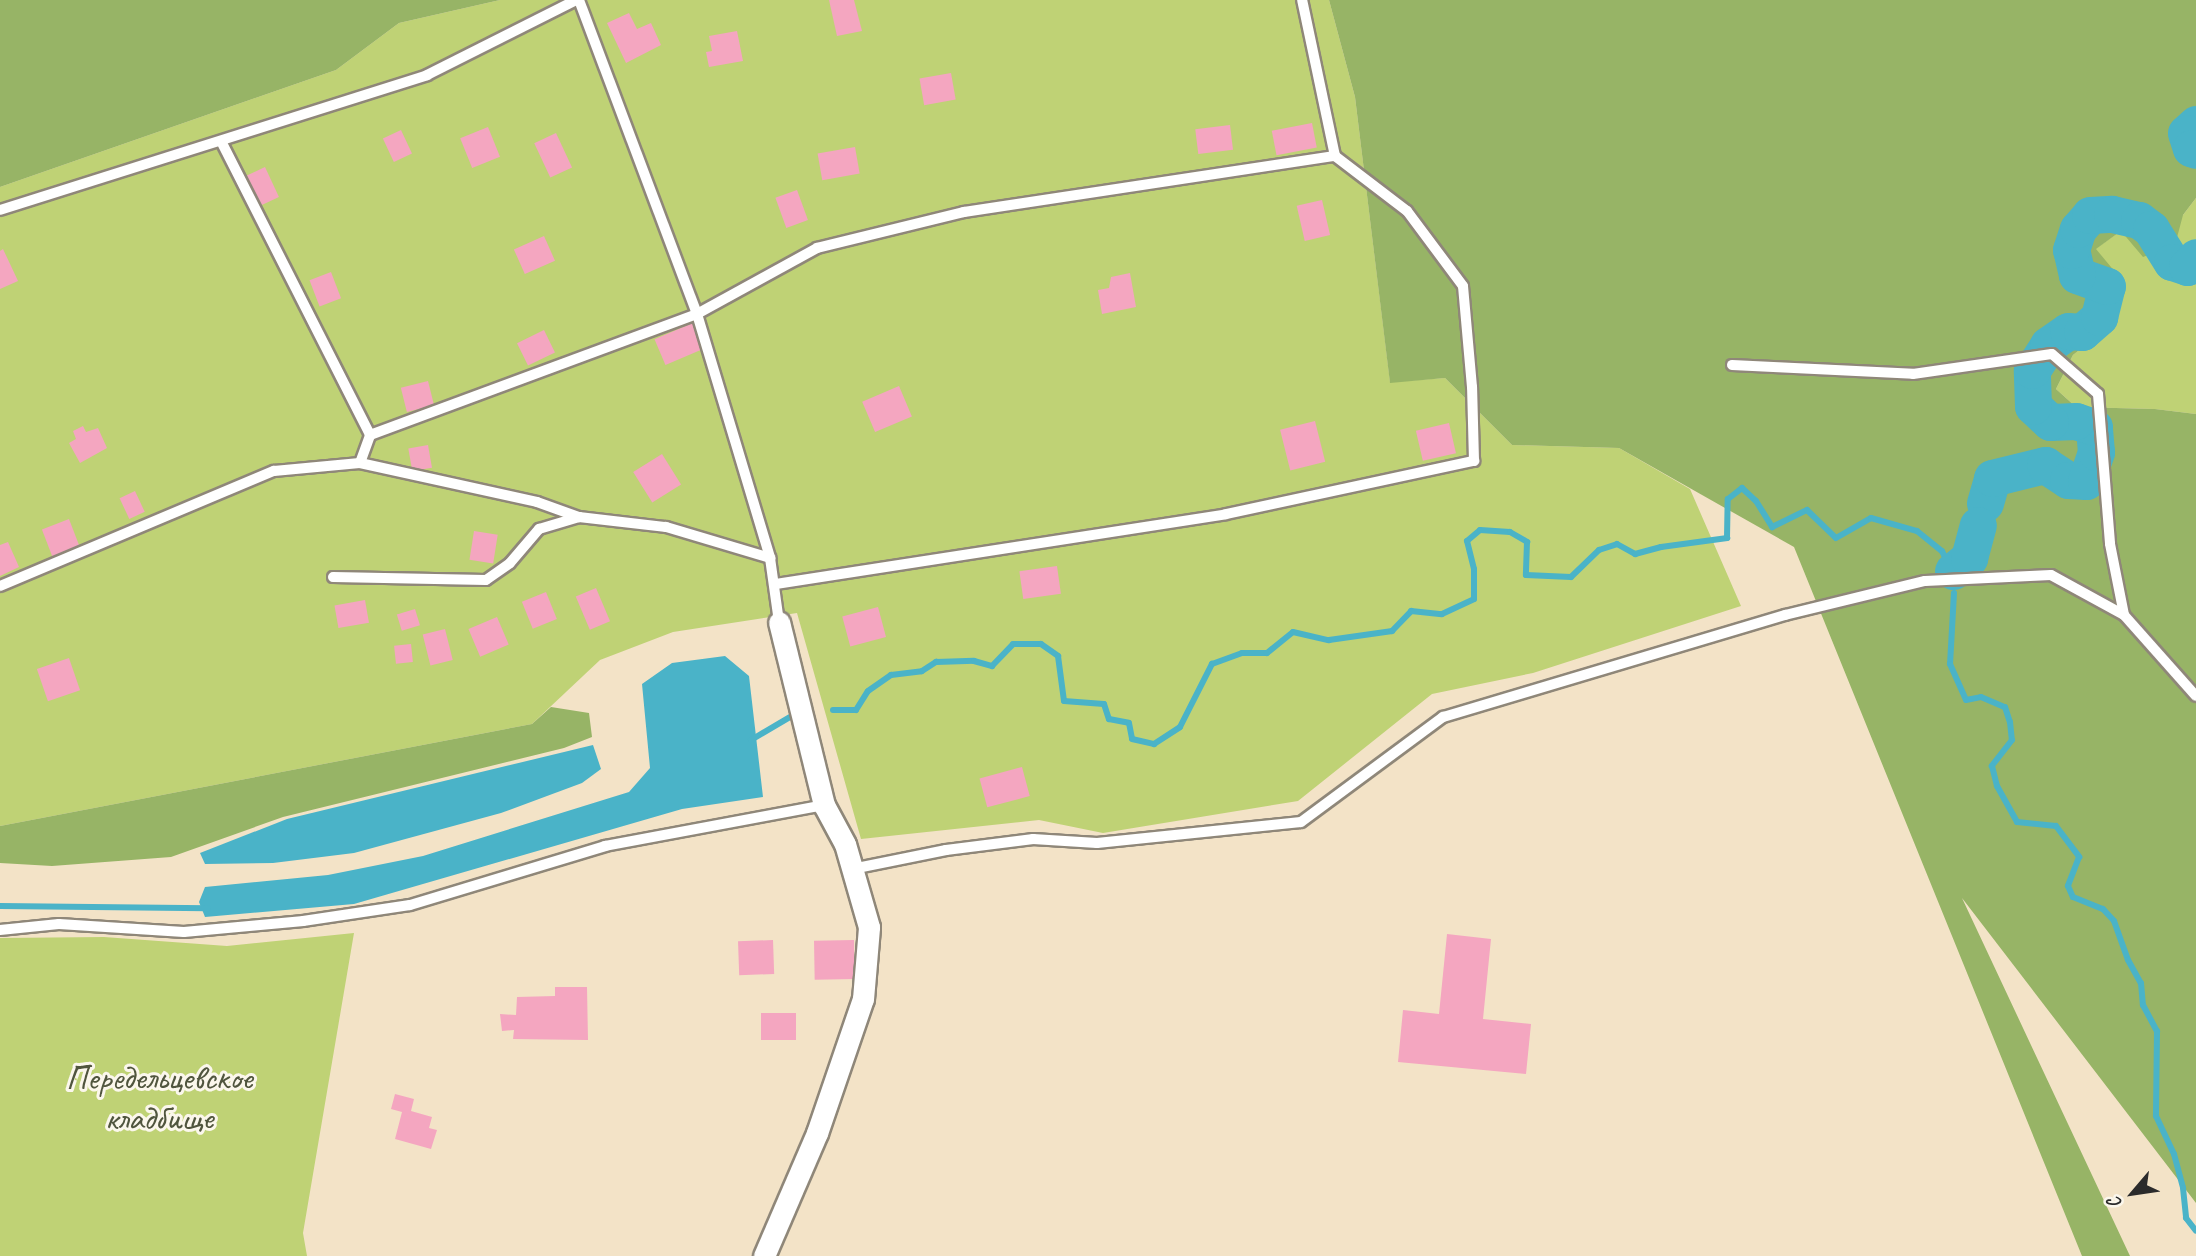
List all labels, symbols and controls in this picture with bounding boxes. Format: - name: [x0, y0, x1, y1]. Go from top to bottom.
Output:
- park label: Передельцевское кладбище: [66, 1057, 252, 1139]
- north arrow: [2098, 1158, 2168, 1228]
- text: С: [2102, 1193, 2127, 1213]

